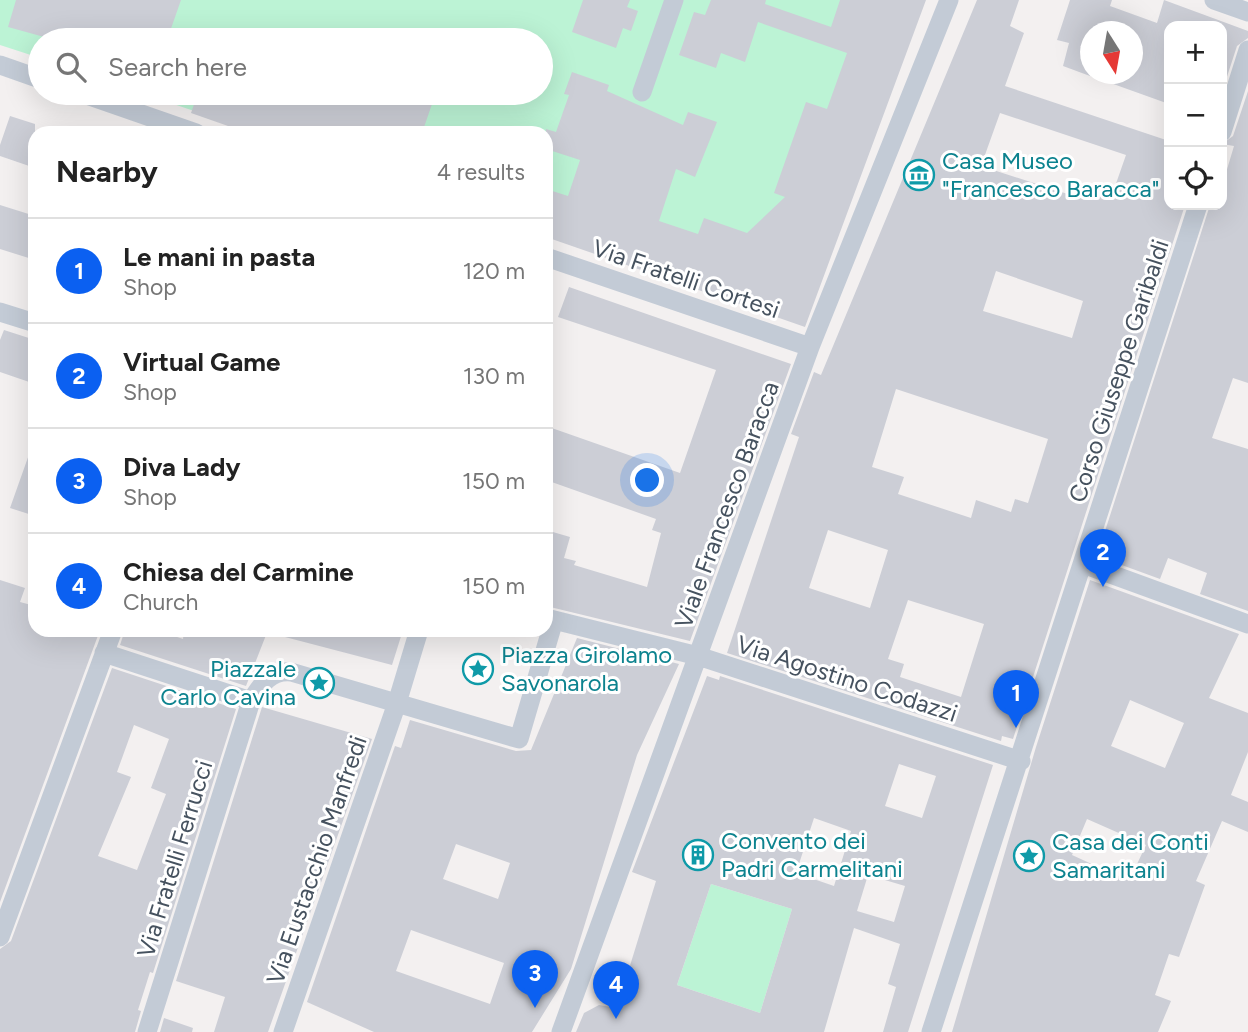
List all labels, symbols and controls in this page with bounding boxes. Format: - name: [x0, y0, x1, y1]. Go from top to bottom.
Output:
- north arrow: [1080, 21, 1143, 84]
- map controls: [1164, 21, 1227, 210]
- button: +: [1164, 21, 1227, 84]
- search box: [28, 28, 553, 105]
- icon: search: [52, 48, 90, 86]
- text: Search here: [108, 51, 247, 83]
- button: −: [1164, 84, 1227, 147]
- place label: Casa Museo "Francesco Baracca": [942, 146, 1159, 203]
- button: locate: [1164, 147, 1227, 210]
- text: Nearby: [56, 153, 158, 190]
- text: 4 results: [437, 158, 525, 186]
- museum icon: Casa Museo "Francesco Baracca": [902, 158, 936, 192]
- street label: Via Fratelli Cortesi: [589, 233, 783, 324]
- street label: Corso Giuseppe Garibaldi: [1062, 236, 1175, 506]
- text: Le mani in pasta: [123, 241, 315, 273]
- text: 1: [74, 257, 84, 285]
- text: 120 m: [463, 257, 525, 285]
- text: Shop: [123, 273, 177, 301]
- text: Virtual Game: [123, 346, 280, 378]
- text: 2: [72, 362, 86, 390]
- text: 130 m: [463, 362, 525, 390]
- street label: Viale Francesco Baracca: [668, 377, 785, 632]
- text: Shop: [123, 378, 177, 406]
- text: Diva Lady: [123, 451, 240, 483]
- your location: [630, 463, 664, 497]
- text: 3: [73, 467, 85, 495]
- text: 150 m: [462, 467, 525, 495]
- text: Shop: [123, 483, 177, 511]
- pin: 2: [1080, 529, 1126, 587]
- text: Chiesa del Carmine: [123, 556, 354, 588]
- text: 4: [72, 572, 86, 600]
- text: 150 m: [462, 572, 525, 600]
- text: Church: [123, 588, 198, 616]
- street label: Via Agostino Codazzi: [733, 629, 961, 728]
- place label: Piazza Girolamo Savonarola: [501, 640, 672, 697]
- place icon: Piazza Girolamo Savonarola: [461, 652, 495, 686]
- place label: Piazzale Carlo Cavina: [160, 654, 296, 711]
- place icon: Piazzale Carlo Cavina: [302, 666, 336, 700]
- pin: 1: [993, 670, 1039, 728]
- street label: Via Eustacchio Manfredi: [260, 732, 373, 988]
- street label: Via Fratelli Ferrucci: [131, 757, 218, 961]
- place label: Convento dei Padri Carmelitani: [721, 826, 903, 883]
- place label: Casa dei Conti Samaritani: [1052, 827, 1209, 884]
- building icon: Convento dei Padri Carmelitani: [681, 838, 715, 872]
- place icon: Casa dei Conti Samaritani: [1012, 839, 1046, 873]
- pin: 3: [512, 950, 558, 1008]
- pin: 4: [593, 961, 639, 1019]

